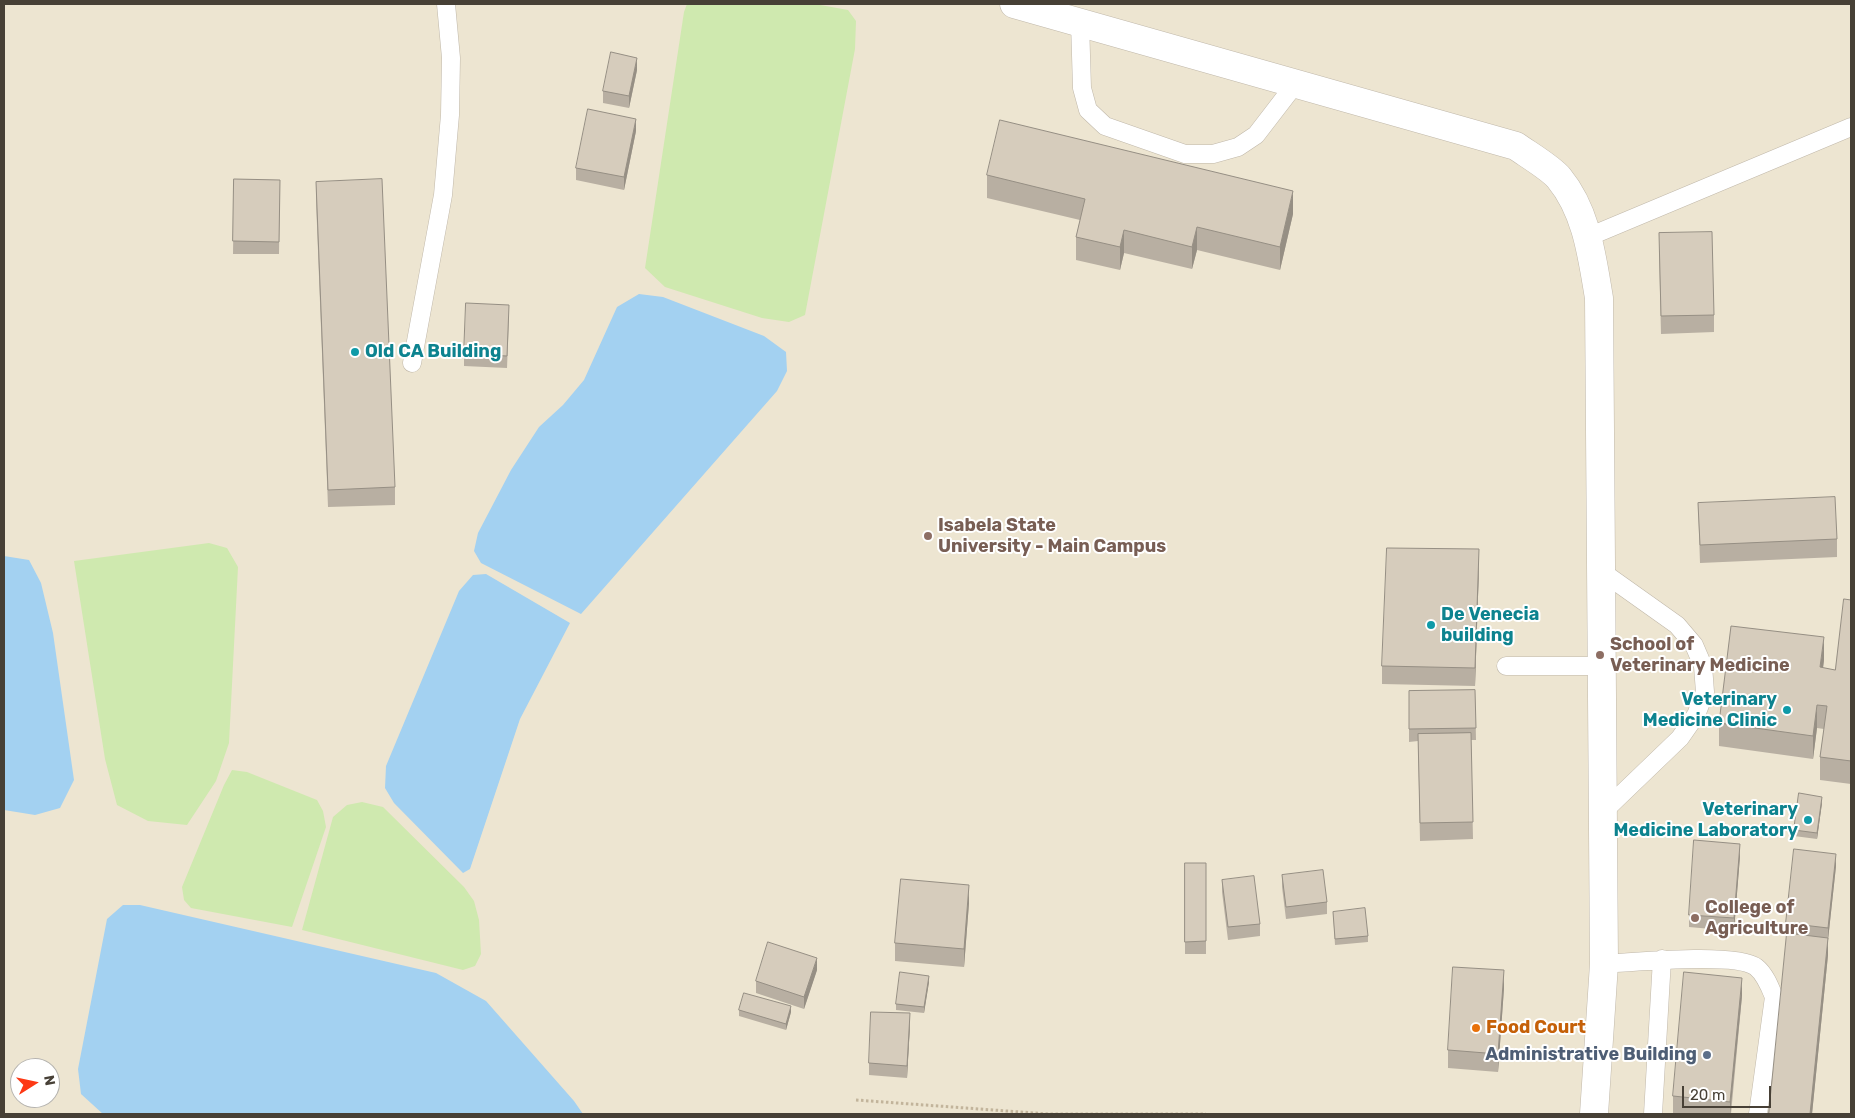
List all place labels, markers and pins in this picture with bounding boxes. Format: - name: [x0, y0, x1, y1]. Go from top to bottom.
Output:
- place label: Old CA Building: [365, 341, 501, 363]
- marker: Old CA Building: [349, 346, 361, 358]
- place label: Isabela State University - Main Campus: [938, 515, 1166, 558]
- marker: Isabela State University - Main Campus: [922, 530, 934, 542]
- place label: De Venecia building: [1441, 604, 1539, 646]
- marker: De Venecia building: [1425, 619, 1437, 631]
- place label: School of Veterinary Medicine: [1610, 634, 1790, 676]
- marker: School of Veterinary Medicine: [1594, 649, 1606, 661]
- place label: Veterinary Medicine Clinic: [1643, 689, 1777, 732]
- marker: Veterinary Medicine Clinic: [1781, 704, 1793, 716]
- place label: Veterinary Medicine Laboratory: [1613, 799, 1798, 842]
- marker: Veterinary Medicine Laboratory: [1802, 814, 1814, 826]
- place label: College of Agriculture: [1705, 897, 1809, 940]
- marker: College of Agriculture: [1689, 912, 1701, 924]
- place label: Food Court: [1486, 1017, 1586, 1039]
- marker: Food Court: [1470, 1022, 1482, 1034]
- place label: Administrative Building: [1485, 1044, 1697, 1066]
- marker: Administrative Building: [1701, 1049, 1713, 1061]

